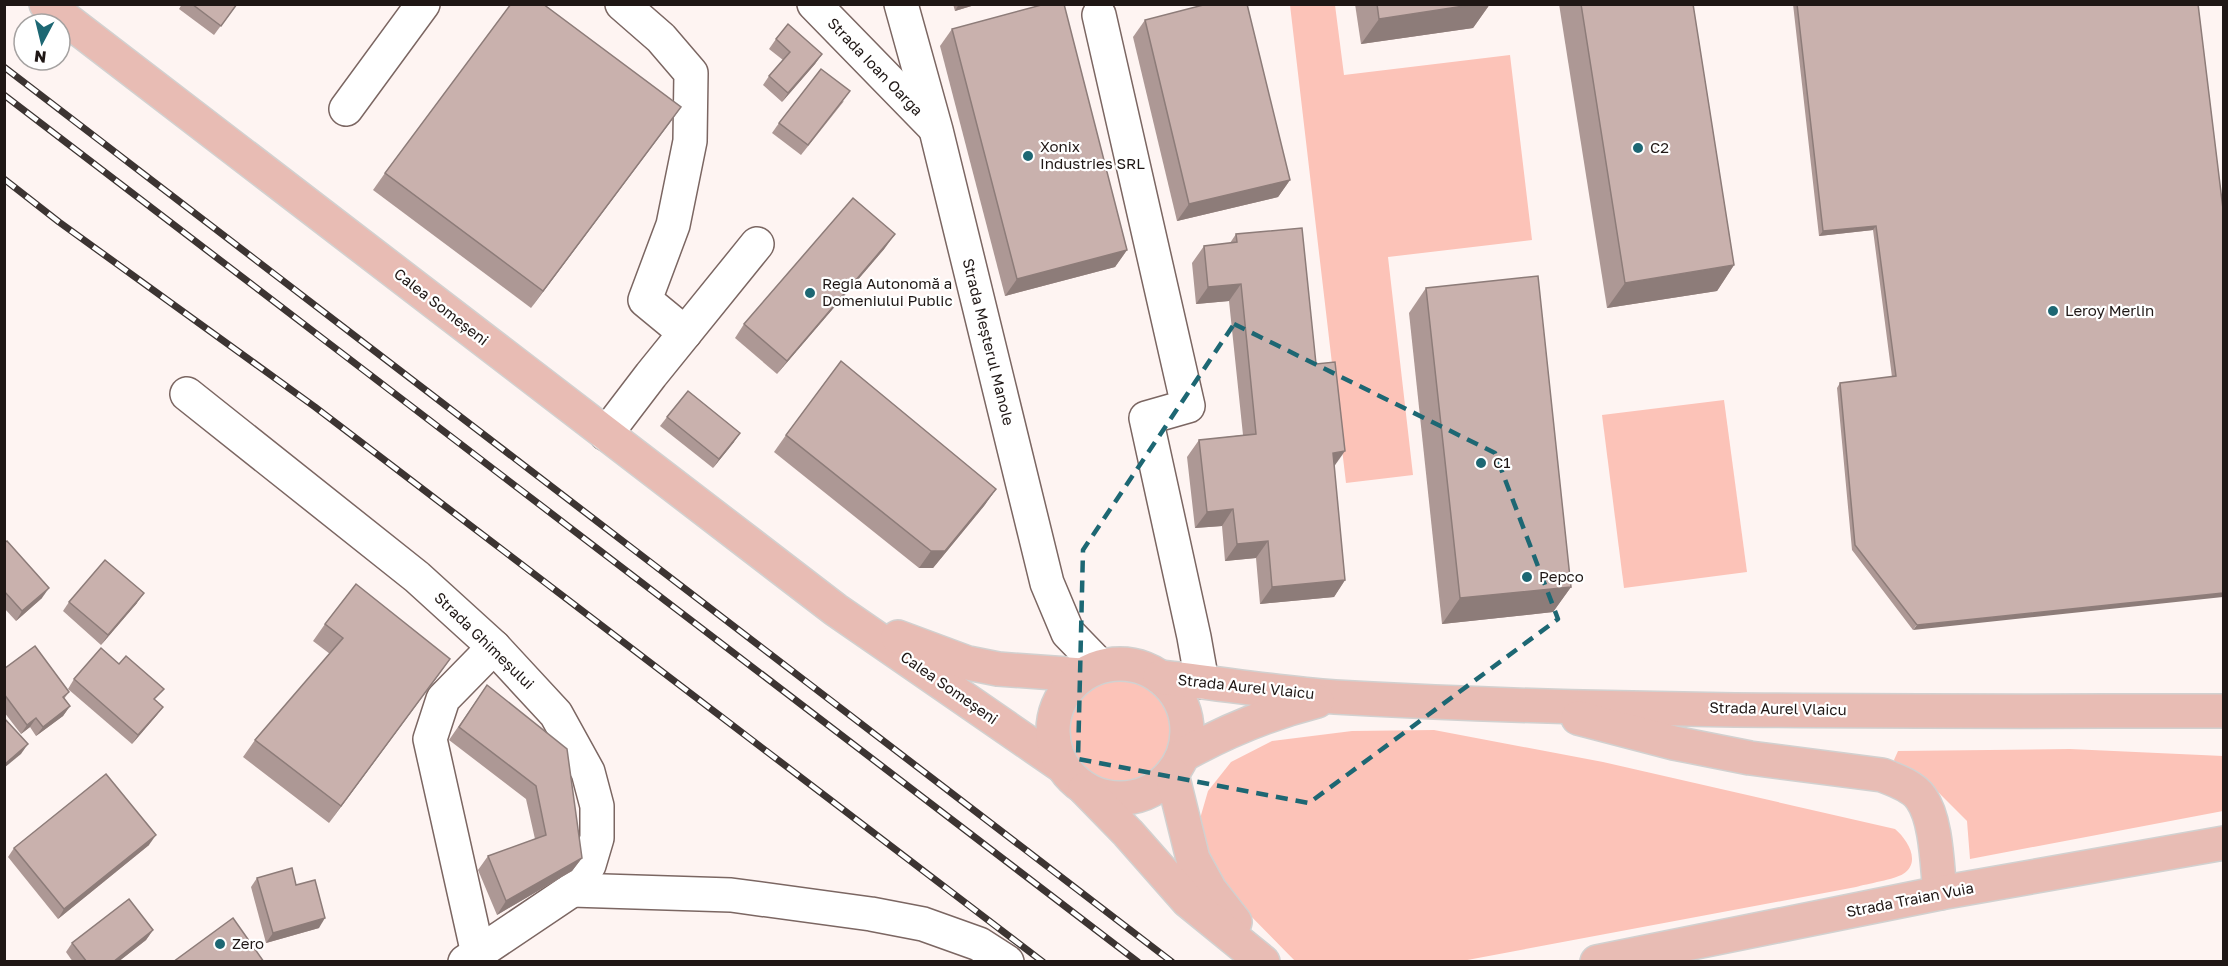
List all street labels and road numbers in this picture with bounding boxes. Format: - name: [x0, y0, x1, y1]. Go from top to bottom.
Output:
- street label: Strada Ioan Oarga: [824, 14, 927, 119]
- street label: Strada Meșterul Manole: [959, 256, 1019, 427]
- street label: Calea Someșeni: [391, 264, 492, 349]
- street label: Strada Ghimeșului: [431, 588, 538, 692]
- street label: Calea Someșeni: [897, 647, 1002, 727]
- street label: Strada Aurel Vlaicu: [1177, 670, 1315, 702]
- street label: Strada Aurel Vlaicu: [1709, 698, 1847, 718]
- street label: Strada Traian Vuia: [1845, 878, 1975, 920]

